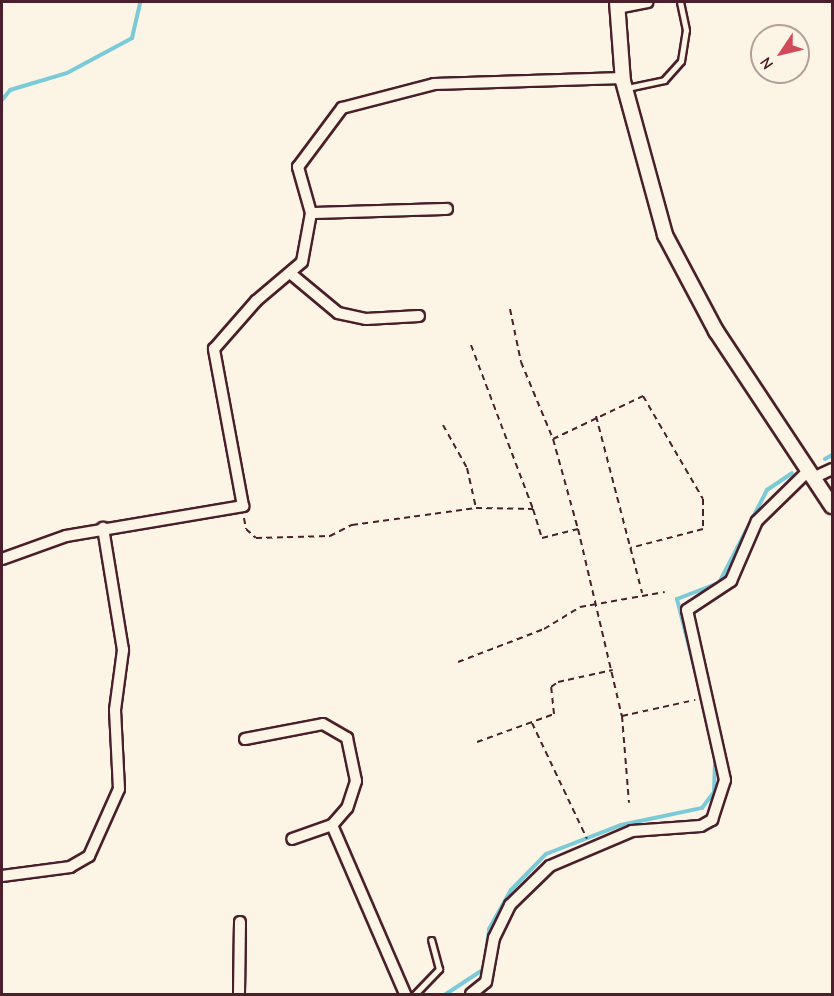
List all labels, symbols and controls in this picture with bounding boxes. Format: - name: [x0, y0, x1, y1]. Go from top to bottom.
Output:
- north arrow: [750, 24, 810, 84]
- text: N: [757, 54, 777, 73]

